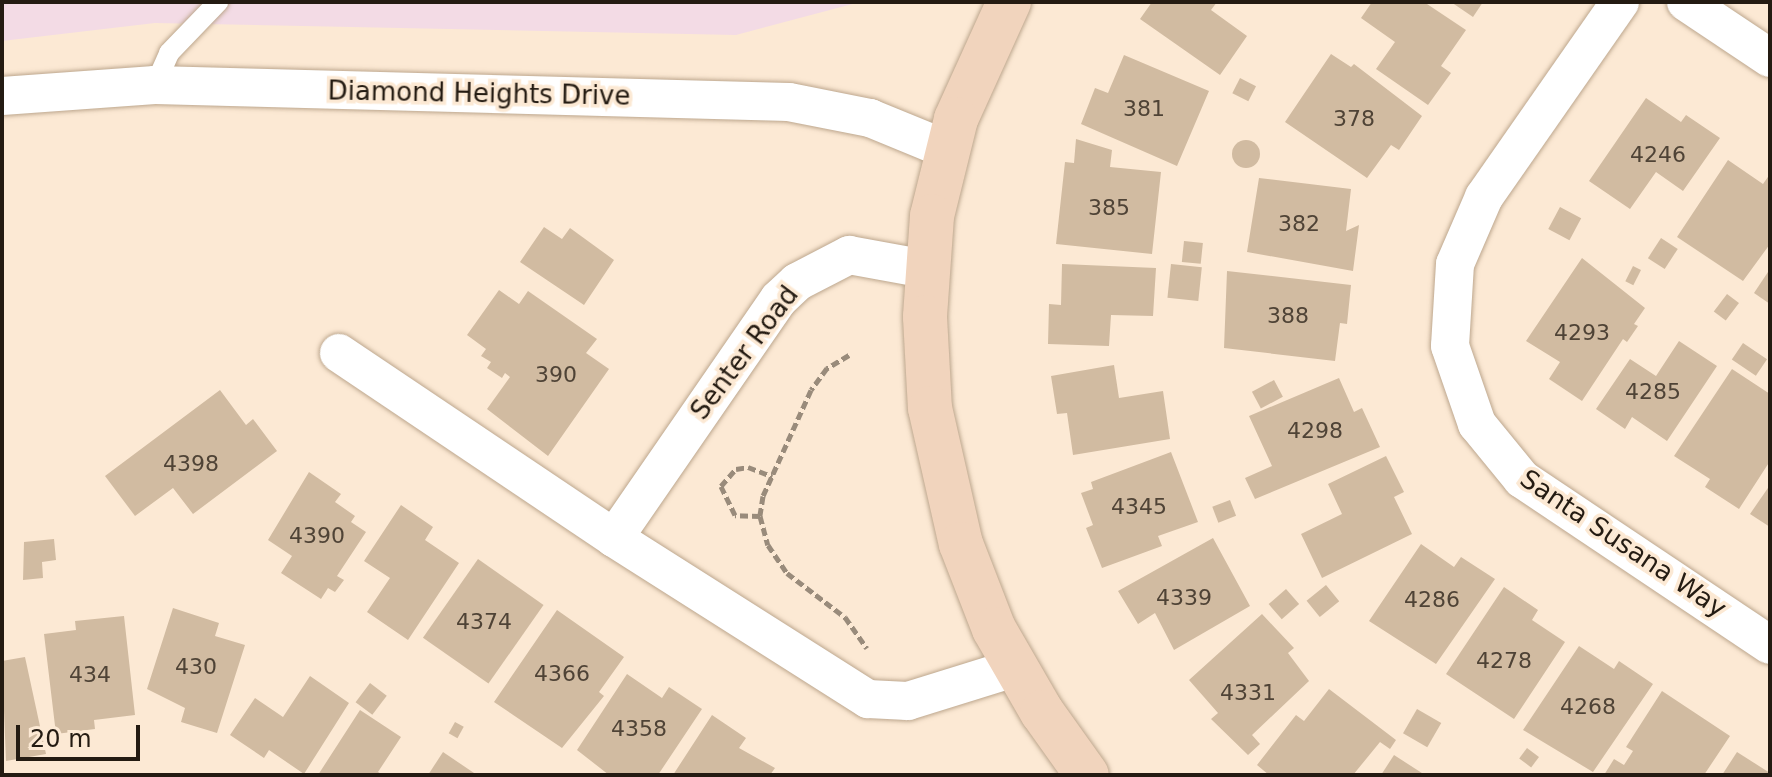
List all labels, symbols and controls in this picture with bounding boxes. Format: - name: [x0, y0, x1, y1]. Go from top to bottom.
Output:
- street label: Diamond Heights Drive: [327, 76, 631, 112]
- house number: 381: [1123, 96, 1165, 122]
- house number: 378: [1333, 106, 1375, 132]
- house number: 4246: [1630, 142, 1686, 168]
- house number: 385: [1088, 195, 1130, 221]
- house number: 382: [1278, 211, 1320, 237]
- street label: Senter Road: [685, 280, 805, 426]
- house number: 388: [1267, 303, 1309, 329]
- house number: 4293: [1554, 320, 1610, 346]
- house number: 390: [535, 362, 577, 388]
- house number: 4285: [1625, 379, 1681, 405]
- house number: 4298: [1287, 418, 1343, 444]
- house number: 4398: [163, 451, 219, 477]
- street label: Santa Susana Way: [1514, 463, 1732, 625]
- house number: 4345: [1111, 494, 1167, 520]
- house number: 4390: [289, 523, 345, 549]
- house number: 4339: [1156, 585, 1212, 611]
- house number: 4286: [1404, 587, 1460, 613]
- house number: 4374: [456, 609, 512, 635]
- house number: 4278: [1476, 648, 1532, 674]
- house number: 430: [175, 654, 217, 680]
- house number: 4366: [534, 661, 590, 687]
- house number: 434: [69, 662, 111, 688]
- house number: 4331: [1220, 680, 1276, 706]
- house number: 4268: [1560, 694, 1616, 720]
- scale bar: [20, 709, 144, 759]
- house number: 4358: [611, 716, 667, 742]
- text: 20 m: [30, 725, 92, 753]

